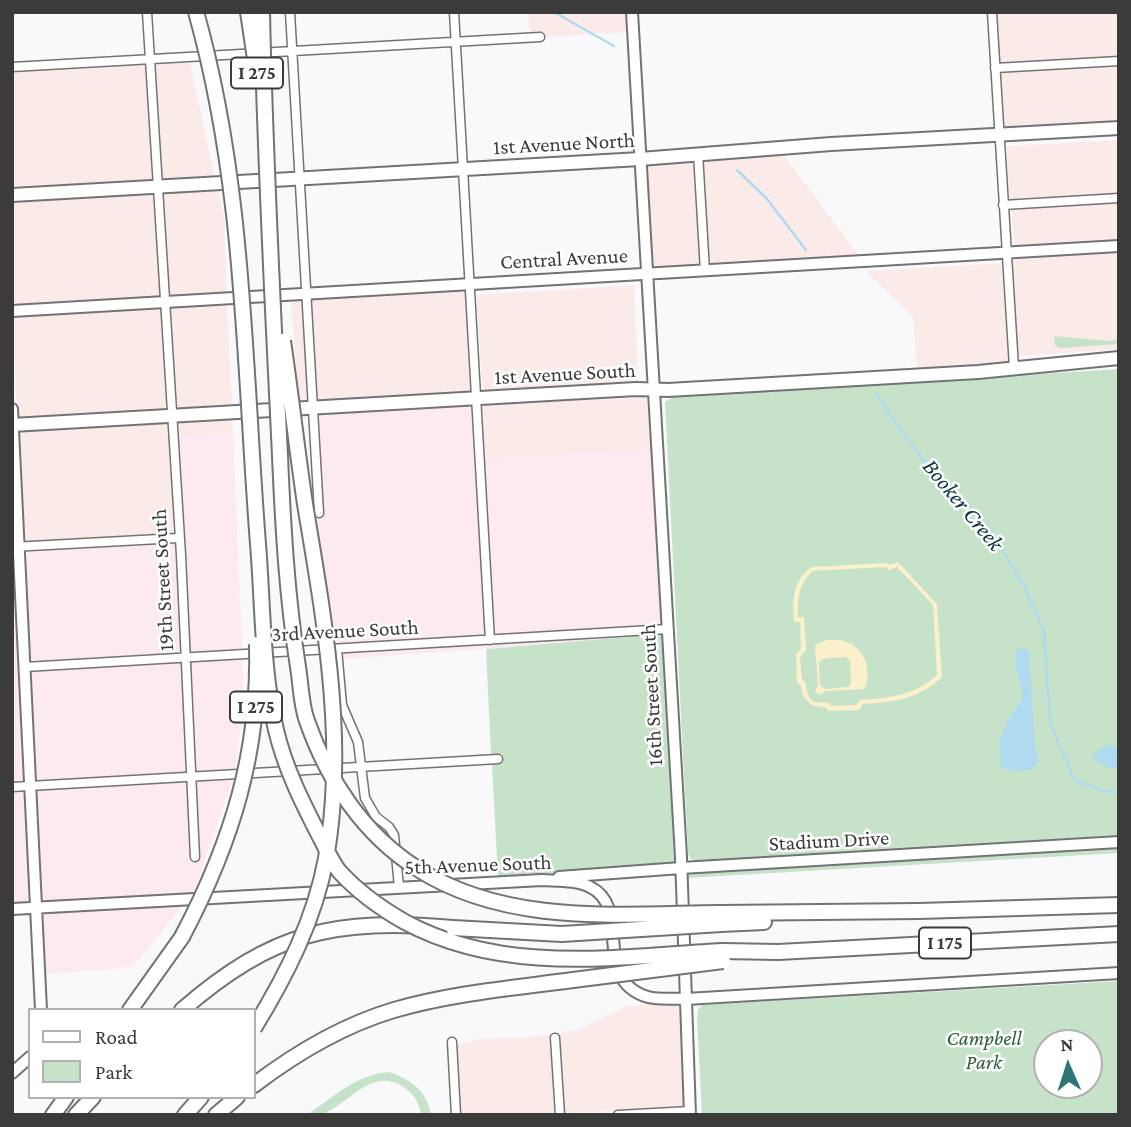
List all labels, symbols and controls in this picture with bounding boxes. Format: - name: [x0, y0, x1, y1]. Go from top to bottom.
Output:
- road number: I 275: [231, 58, 283, 88]
- street label: 1st Avenue North: [493, 128, 635, 160]
- street label: Central Avenue: [500, 243, 628, 275]
- street label: 1st Avenue South: [494, 358, 636, 390]
- water label: Booker Creek: [917, 453, 1009, 557]
- street label: 19th Street South: [147, 508, 179, 652]
- street label: 3rd Avenue South: [271, 615, 419, 647]
- street label: 16th Street South: [636, 623, 668, 767]
- road number: I 275: [230, 692, 282, 722]
- street label: Stadium Drive: [768, 825, 890, 857]
- street label: 5th Avenue South: [404, 850, 552, 880]
- road number: I 175: [919, 928, 971, 959]
- legend: [28, 1008, 256, 1099]
- text: Road: [95, 1025, 138, 1049]
- park label: Campbell Park: [946, 1026, 1022, 1076]
- north arrow: [1033, 1029, 1103, 1099]
- text: N: [1060, 1034, 1074, 1055]
- text: Park: [95, 1060, 132, 1084]

